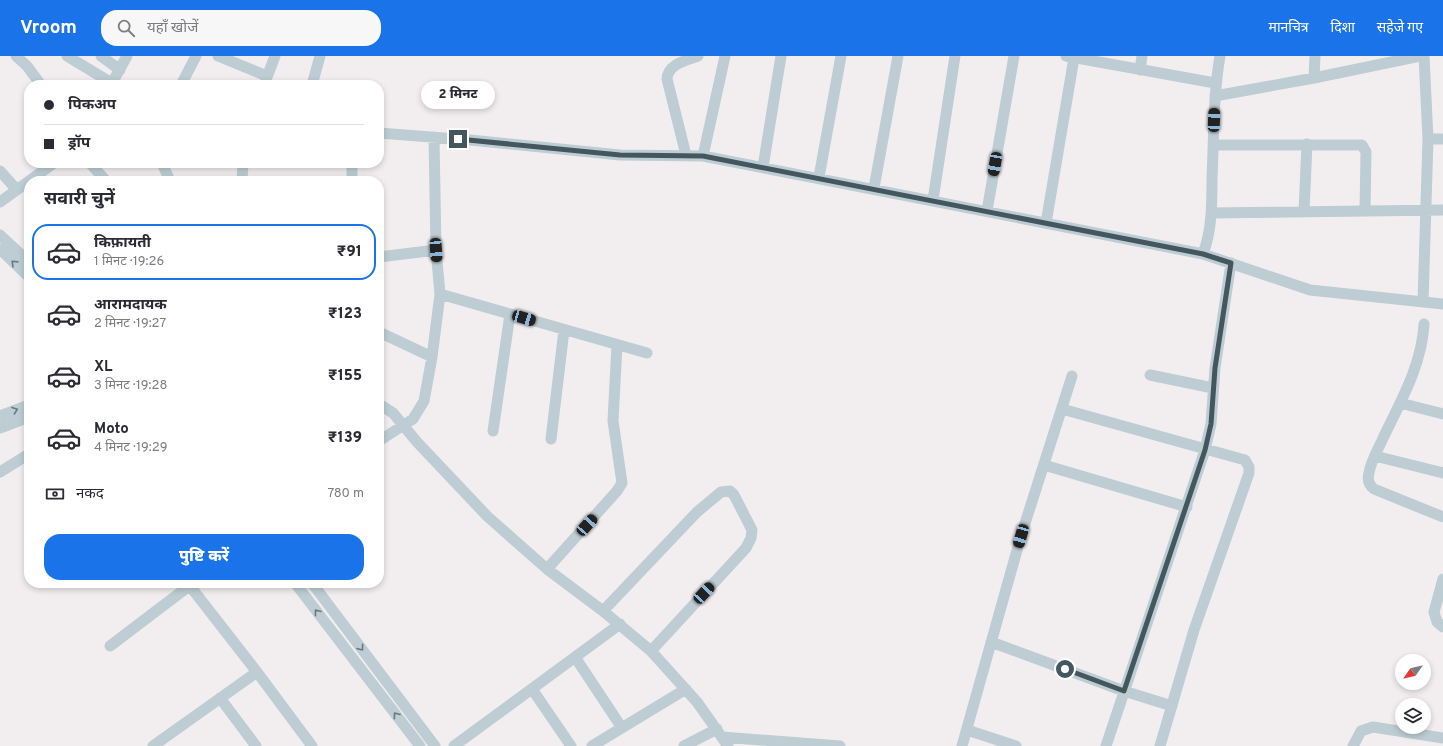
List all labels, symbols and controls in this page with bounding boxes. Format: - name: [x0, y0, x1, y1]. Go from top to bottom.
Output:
- search box: [101, 10, 381, 46]
- text: Vroom: [20, 16, 77, 40]
- icon: search: [115, 17, 137, 39]
- text: यहाँ खोजें: [147, 19, 198, 38]
- text: मानचित्र: [1269, 20, 1309, 37]
- text: दिशा: [1331, 20, 1355, 37]
- text: सहेजे गए: [1377, 20, 1423, 37]
- callout: 2 मिनट: [421, 81, 495, 109]
- text: 2 मिनट: [438, 87, 478, 103]
- text: पिकअप: [68, 96, 116, 115]
- car: [1208, 108, 1220, 132]
- route end: [449, 130, 467, 148]
- text: ड्रॉप: [68, 134, 90, 153]
- car: [987, 151, 1003, 177]
- text: सवारी चुनें: [44, 188, 115, 211]
- icon: car: [46, 234, 82, 270]
- text: किफ़ायती: [94, 234, 151, 253]
- car: [429, 238, 443, 262]
- text: ₹91: [337, 243, 362, 262]
- text: 1 मिनट · 19:26: [94, 254, 164, 270]
- one-way arrow: [12, 261, 19, 268]
- icon: car: [46, 296, 82, 332]
- text: आरामदायक: [94, 296, 167, 315]
- text: ₹123: [328, 305, 362, 324]
- car: [511, 309, 537, 327]
- text: 2 मिनट · 19:27: [94, 316, 166, 332]
- icon: car: [46, 358, 82, 394]
- text: XL: [94, 358, 112, 377]
- text: ₹155: [328, 367, 362, 386]
- text: 3 मिनट · 19:28: [94, 378, 167, 394]
- one-way arrow: [11, 407, 18, 415]
- icon: car: [46, 420, 82, 456]
- text: Moto: [94, 420, 129, 439]
- text: ₹139: [328, 429, 362, 448]
- text: 4 मिनट · 19:29: [94, 440, 167, 456]
- icon: cash: [44, 483, 66, 505]
- text: नकद: [76, 485, 104, 504]
- text: 780 m: [327, 486, 364, 502]
- car: [575, 512, 599, 538]
- car: [1012, 523, 1030, 549]
- button: पुष्टि करें: [44, 534, 364, 580]
- car: [691, 580, 717, 606]
- one-way arrow: [315, 609, 322, 616]
- one-way arrow: [356, 643, 363, 650]
- north arrow: [1395, 654, 1431, 690]
- map controls: [1395, 654, 1431, 734]
- route start: [1056, 660, 1074, 678]
- button: layers: [1395, 698, 1431, 734]
- one-way arrow: [394, 712, 401, 719]

